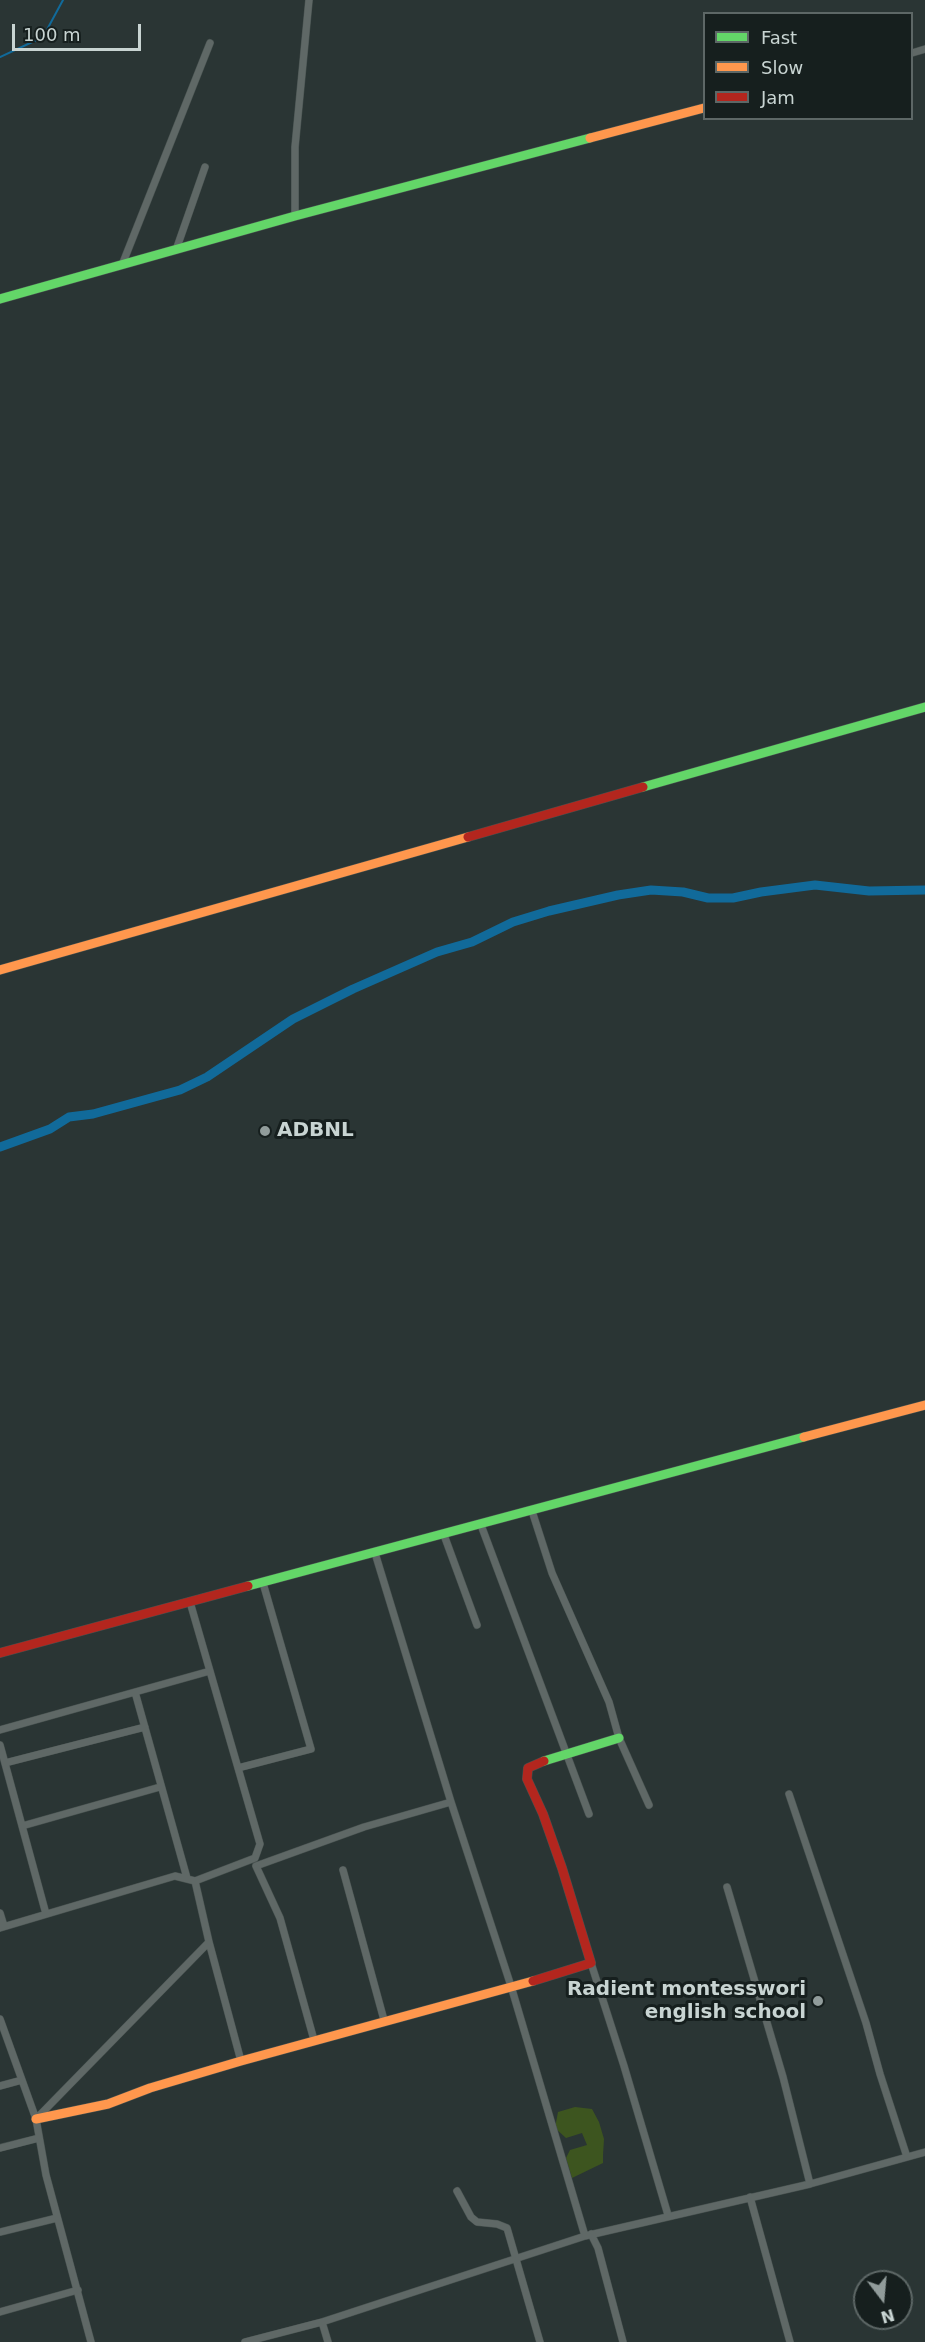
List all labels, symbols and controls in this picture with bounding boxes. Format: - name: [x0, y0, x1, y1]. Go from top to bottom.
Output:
- scale bar: [15, 12, 144, 50]
- legend: [703, 12, 913, 120]
- text: 100 m: [23, 24, 81, 45]
- text: Fast: [761, 27, 797, 48]
- text: Slow: [761, 57, 803, 78]
- text: Jam: [761, 87, 795, 108]
- place label: ADBNL: [277, 1119, 354, 1143]
- marker: ADBNL: [258, 1124, 272, 1138]
- place label: Radient montesswori english school: [567, 1978, 806, 2025]
- marker: Radient montesswori english school: [811, 1994, 825, 2008]
- north arrow: [853, 2270, 913, 2330]
- text: N: [879, 2305, 897, 2327]

